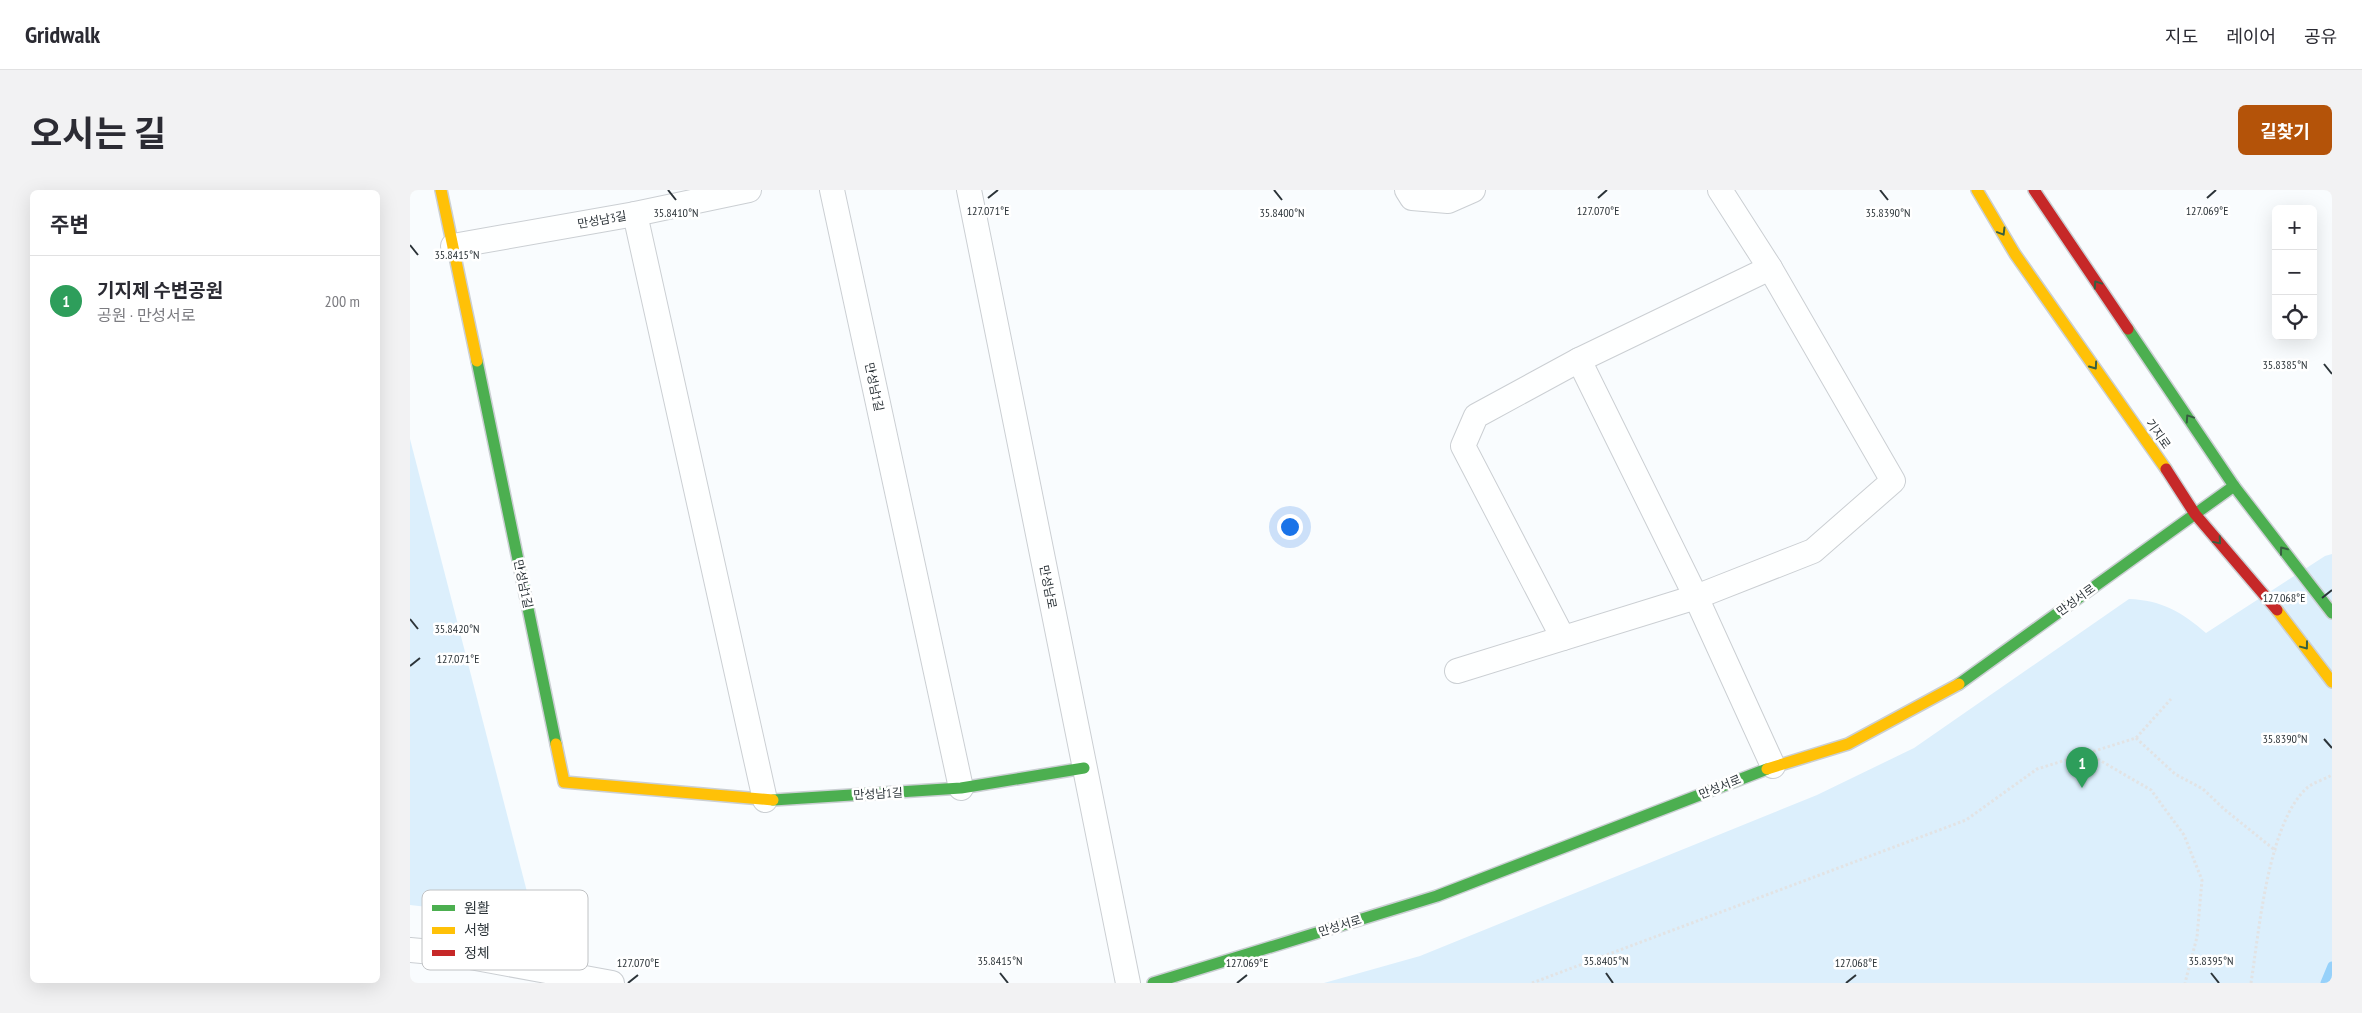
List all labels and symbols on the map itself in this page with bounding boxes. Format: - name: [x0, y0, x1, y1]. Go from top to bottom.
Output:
- text: 127.071°E: [967, 203, 1009, 218]
- text: 127.070°E: [1577, 203, 1619, 218]
- text: 127.069°E: [2186, 203, 2228, 218]
- text: 35.8410°N: [653, 205, 699, 220]
- text: 35.8400°N: [1259, 205, 1305, 220]
- text: 35.8390°N: [1865, 205, 1911, 220]
- street label: 만성남3길: [576, 208, 628, 231]
- one-way arrow: [1995, 226, 2005, 235]
- text: 35.8415°N: [434, 247, 480, 262]
- one-way arrow: [2094, 280, 2104, 289]
- text: 35.8385°N: [2262, 357, 2308, 372]
- one-way arrow: [2088, 360, 2097, 370]
- street label: 만성남1길: [862, 361, 887, 413]
- one-way arrow: [2186, 414, 2195, 424]
- street label: 기지로: [2143, 416, 2174, 452]
- your location: [1277, 514, 1303, 540]
- one-way arrow: [2213, 535, 2222, 544]
- one-way arrow: [2281, 547, 2289, 556]
- street label: 만성남1길: [511, 558, 536, 610]
- street label: 만성남로: [1037, 564, 1060, 610]
- street label: 만성서로: [2053, 581, 2098, 619]
- text: 127.068°E: [2263, 590, 2305, 605]
- text: 35.8420°N: [434, 621, 480, 636]
- one-way arrow: [2299, 640, 2308, 650]
- text: 127.071°E: [437, 651, 479, 666]
- text: 35.8390°N: [2262, 731, 2308, 746]
- pin: 1: [2066, 747, 2098, 788]
- street label: 만성서로: [1697, 771, 1743, 802]
- street label: 만성남1길: [853, 785, 903, 802]
- legend: [422, 890, 588, 970]
- text: 원활: [464, 899, 490, 917]
- street label: 만성서로: [1317, 912, 1363, 939]
- text: 서행: [464, 921, 490, 939]
- text: 정체: [464, 944, 490, 962]
- text: 35.8415°N: [977, 953, 1023, 968]
- text: 35.8405°N: [1583, 953, 1629, 968]
- text: 35.8395°N: [2188, 953, 2234, 968]
- text: 127.070°E: [617, 955, 659, 970]
- text: 127.069°E: [1226, 955, 1268, 970]
- text: 127.068°E: [1835, 955, 1877, 970]

